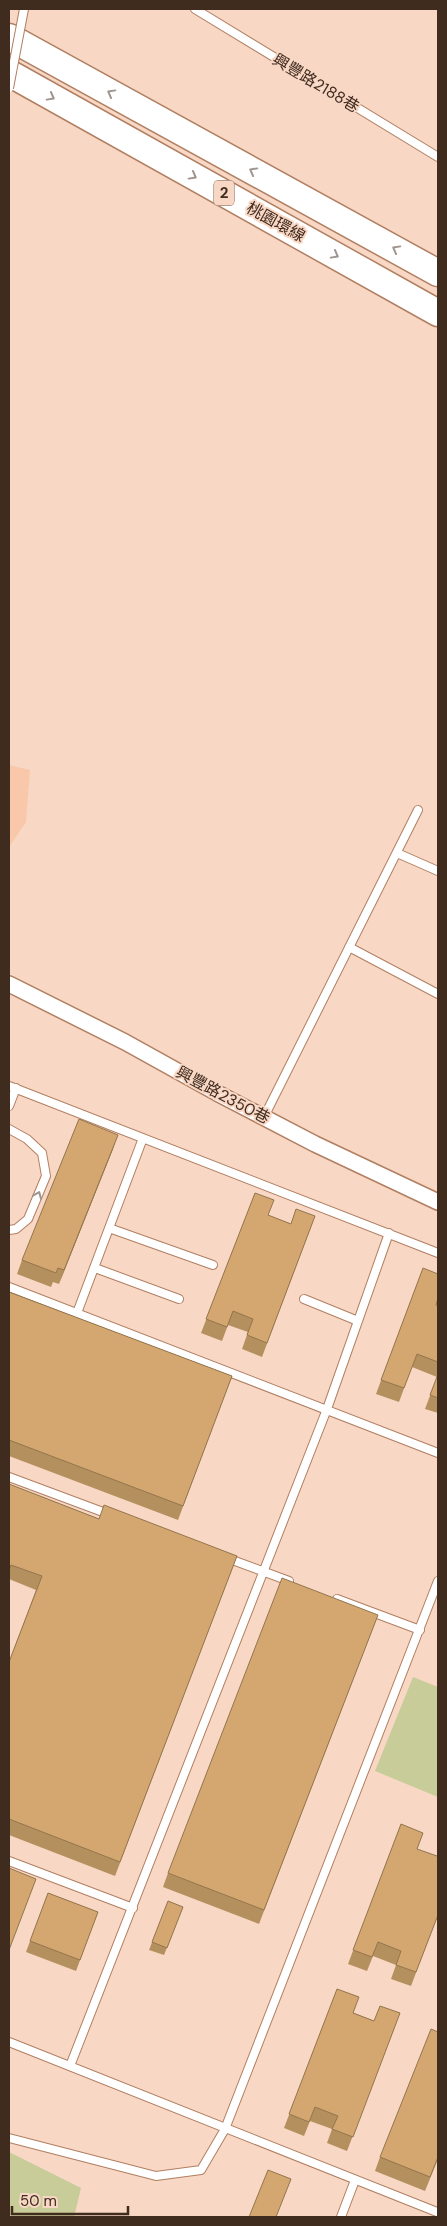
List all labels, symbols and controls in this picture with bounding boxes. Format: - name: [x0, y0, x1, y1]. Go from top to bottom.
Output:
- street label: 興豐路2188巷: [269, 49, 363, 117]
- one-way arrow: [107, 89, 116, 99]
- one-way arrow: [46, 90, 55, 100]
- one-way arrow: [250, 167, 259, 177]
- one-way arrow: [188, 170, 197, 180]
- road number: 2: [214, 180, 234, 206]
- street label: 桃園環線: [243, 197, 309, 247]
- one-way arrow: [392, 246, 401, 256]
- one-way arrow: [330, 249, 339, 259]
- street label: 興豐路2350巷: [172, 1061, 274, 1129]
- one-way arrow: [32, 1191, 43, 1200]
- scale bar: [12, 2184, 129, 2216]
- text: 50 m: [20, 2191, 57, 2211]

